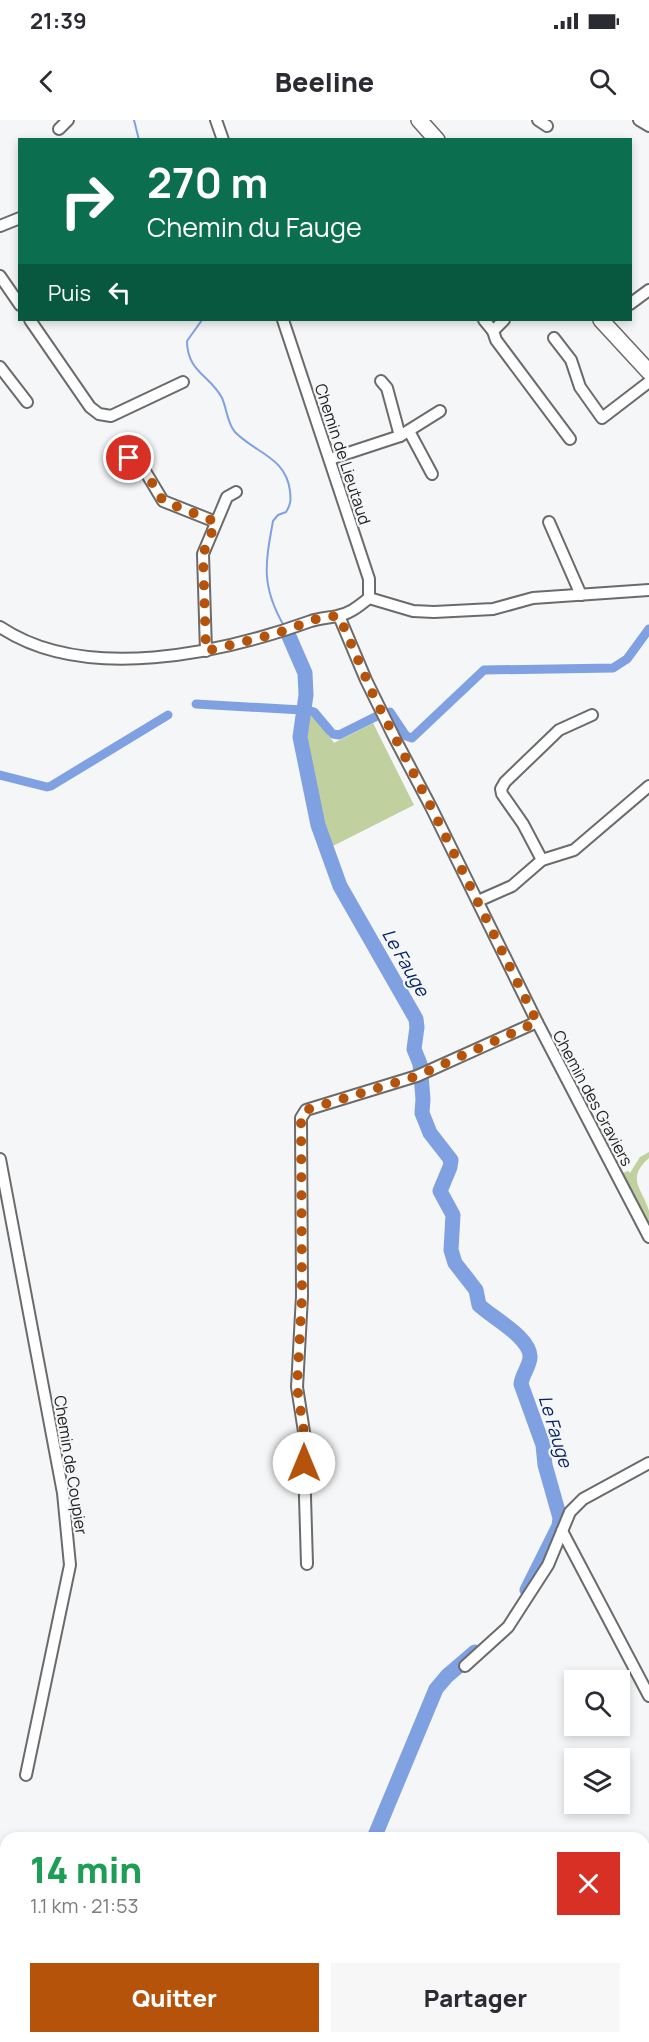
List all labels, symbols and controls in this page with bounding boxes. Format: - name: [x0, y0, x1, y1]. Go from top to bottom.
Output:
- text: 21:39: [30, 6, 87, 36]
- text: Beeline: [275, 63, 374, 100]
- icon: back: [30, 65, 63, 98]
- icon: search: [586, 65, 619, 98]
- text: 270 m: [147, 153, 268, 211]
- icon: right: [48, 162, 126, 240]
- text: Chemin du Fauge: [147, 208, 362, 245]
- icon: left: [103, 276, 136, 309]
- text: Puis: [48, 278, 91, 308]
- street label: Chemin de Lieutaud: [310, 381, 376, 527]
- pin: [103, 432, 154, 483]
- icon: arrive: [112, 441, 145, 474]
- water label: Le Fauge: [377, 924, 436, 1001]
- street label: Chemin des Graviers: [548, 1026, 638, 1170]
- water label: Le Fauge: [534, 1392, 579, 1471]
- street label: Chemin de Coupier: [49, 1394, 93, 1536]
- position arrow: [272, 1431, 336, 1495]
- map controls: [564, 1670, 630, 1814]
- button: search: [564, 1670, 630, 1736]
- button: layers: [564, 1748, 630, 1814]
- text: 14 min: [30, 1845, 142, 1894]
- button: close: [557, 1852, 620, 1915]
- text: 1.1 km · 21:53: [30, 1892, 139, 1919]
- button: Quitter: [30, 1963, 319, 2032]
- button: Partager: [331, 1963, 620, 2032]

